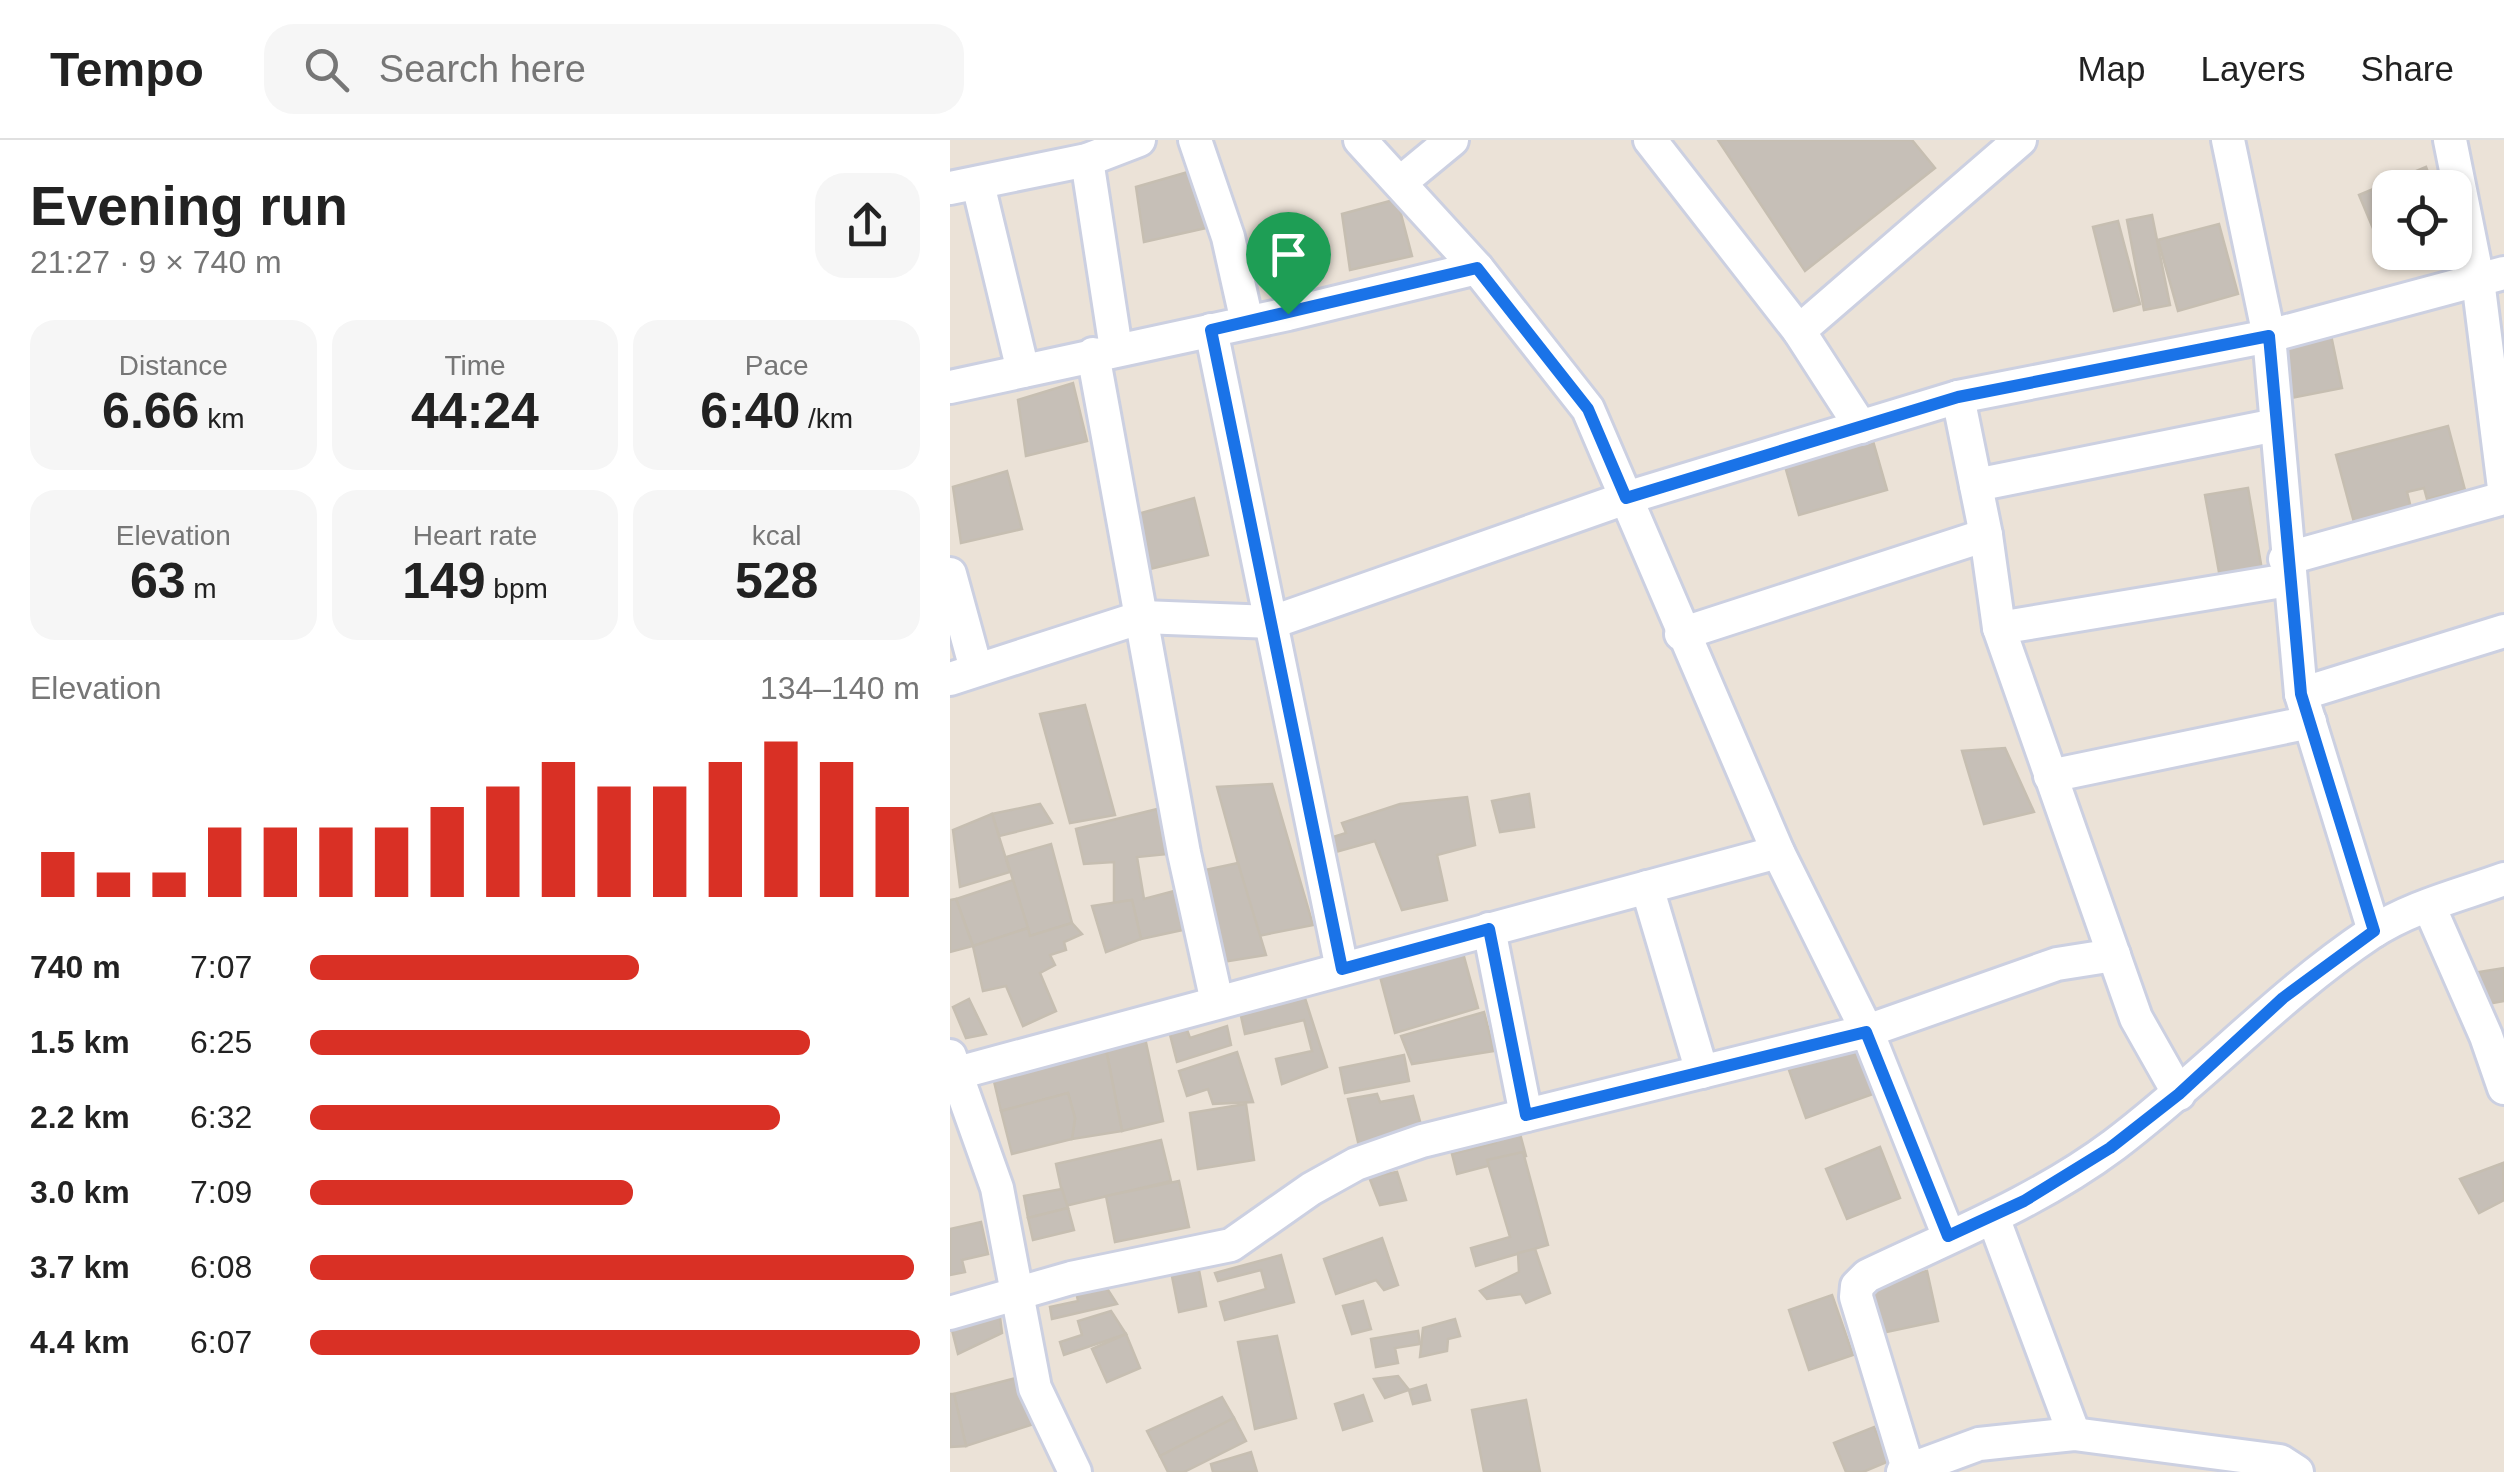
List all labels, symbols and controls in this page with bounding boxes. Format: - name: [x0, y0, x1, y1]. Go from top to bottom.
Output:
- search box: [264, 24, 964, 114]
- icon: search: [299, 42, 354, 97]
- text: Tempo: [50, 43, 204, 96]
- text: Search here: [379, 48, 586, 90]
- text: Map: [2077, 49, 2146, 88]
- text: Layers: [2201, 49, 2306, 88]
- text: Share: [2361, 49, 2454, 88]
- map controls: [2372, 170, 2472, 270]
- button: locate: [2372, 170, 2472, 270]
- button: share: [815, 173, 920, 278]
- text: Evening run: [30, 175, 348, 237]
- pin: [1246, 212, 1331, 315]
- icon: arrive: [1261, 227, 1316, 282]
- text: 21:27 · 9 × 740 m: [30, 244, 282, 280]
- text: Distance: [119, 350, 228, 381]
- text: Time: [444, 350, 506, 381]
- text: Pace: [745, 350, 809, 381]
- text: 6.66: [102, 383, 199, 439]
- text: 44:24: [411, 383, 539, 439]
- text: 6:40: [700, 383, 800, 439]
- text: km: [199, 403, 245, 434]
- text: /km: [800, 403, 853, 434]
- text: Elevation: [116, 520, 231, 551]
- text: Heart rate: [413, 520, 537, 551]
- text: kcal: [752, 520, 802, 551]
- text: 63: [130, 553, 186, 609]
- text: 149: [402, 553, 486, 609]
- text: 528: [735, 553, 818, 609]
- text: m: [186, 573, 217, 604]
- text: bpm: [486, 573, 548, 604]
- text: Elevation: [30, 670, 162, 706]
- text: 134–140 m: [760, 670, 920, 706]
- text: 740 m: [30, 949, 121, 985]
- text: 7:07: [190, 949, 252, 985]
- text: 1.5 km: [30, 1024, 130, 1060]
- text: 6:25: [190, 1024, 252, 1060]
- text: 2.2 km: [30, 1099, 130, 1135]
- text: 6:32: [190, 1099, 252, 1135]
- text: 3.0 km: [30, 1174, 130, 1210]
- text: 7:09: [190, 1174, 252, 1210]
- text: 3.7 km: [30, 1249, 130, 1285]
- text: 6:08: [190, 1249, 252, 1285]
- text: 4.4 km: [30, 1324, 130, 1360]
- text: 6:07: [190, 1324, 252, 1360]

